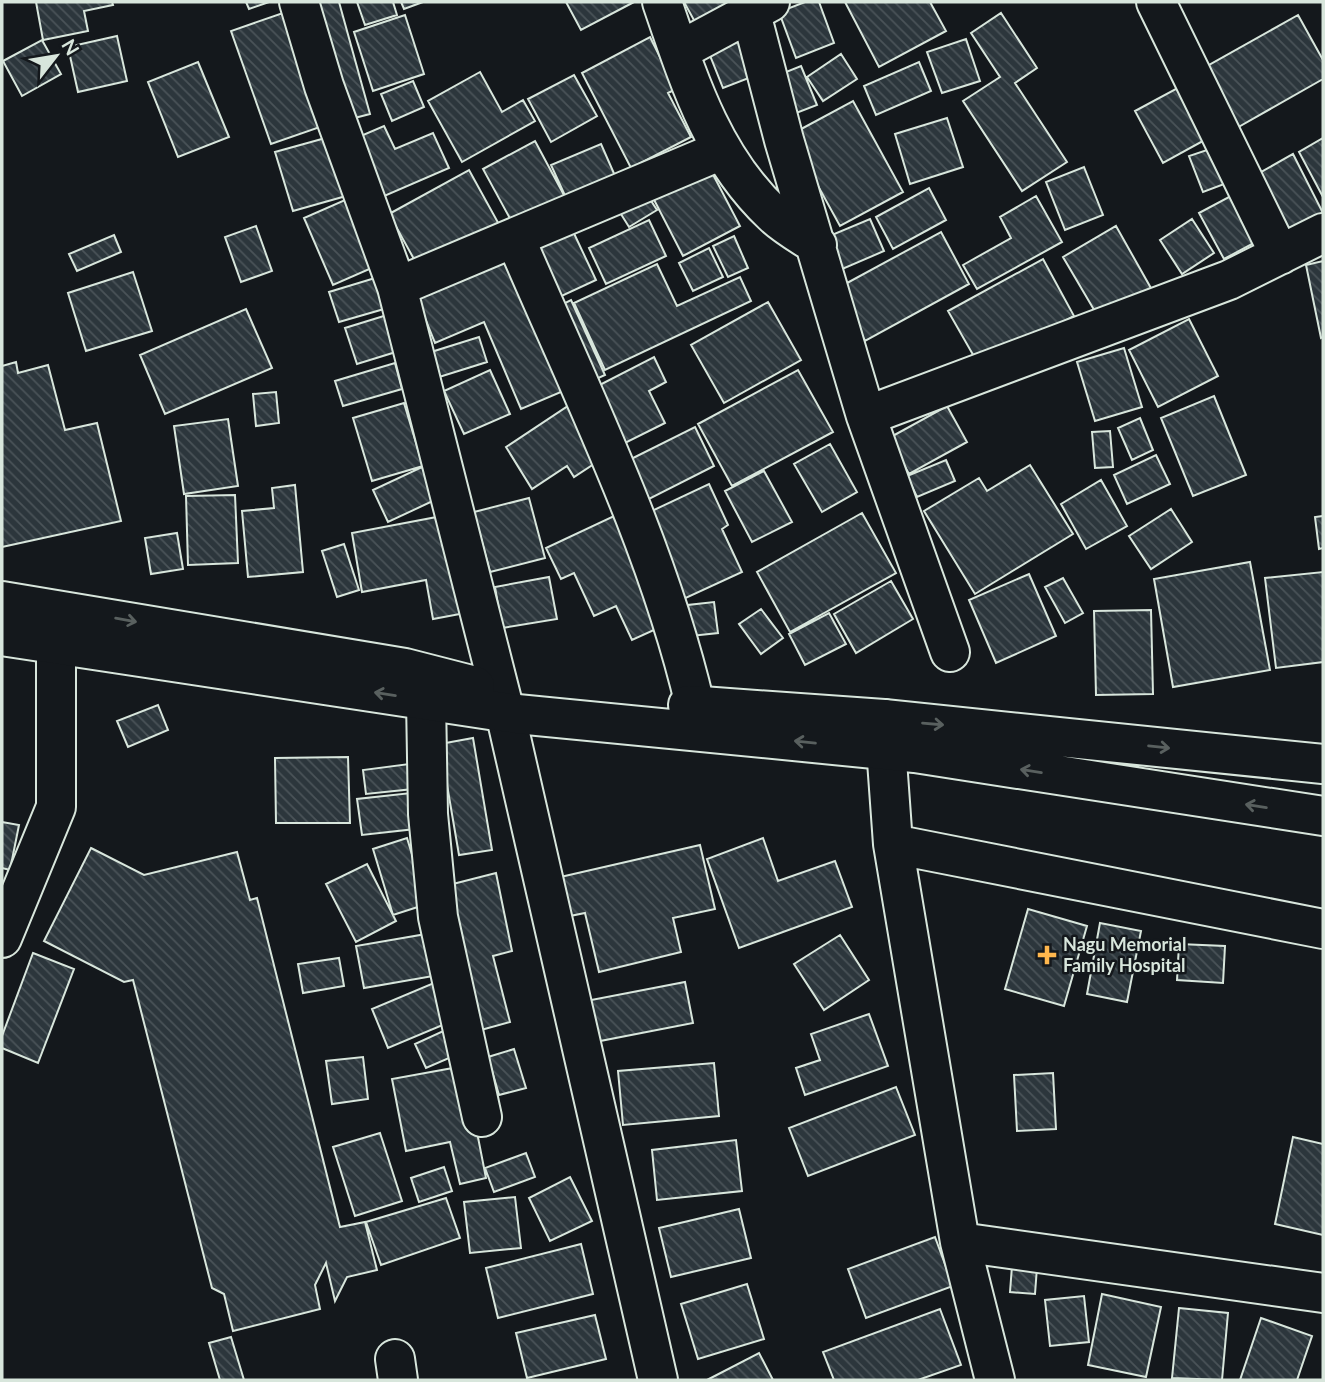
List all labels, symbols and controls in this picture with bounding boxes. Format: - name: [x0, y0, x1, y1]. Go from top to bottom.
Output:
- north arrow: [21, 21, 91, 91]
- text: N: [57, 35, 85, 59]
- one-way arrow: [114, 614, 137, 627]
- one-way arrow: [374, 687, 397, 700]
- one-way arrow: [921, 717, 944, 730]
- one-way arrow: [795, 735, 817, 748]
- one-way arrow: [1147, 740, 1170, 753]
- one-way arrow: [1020, 764, 1043, 777]
- one-way arrow: [1245, 799, 1268, 812]
- place label: Nagu Memorial Family Hospital: [1063, 933, 1186, 976]
- marker: Nagu Memorial Family Hospital: [1037, 945, 1057, 965]

